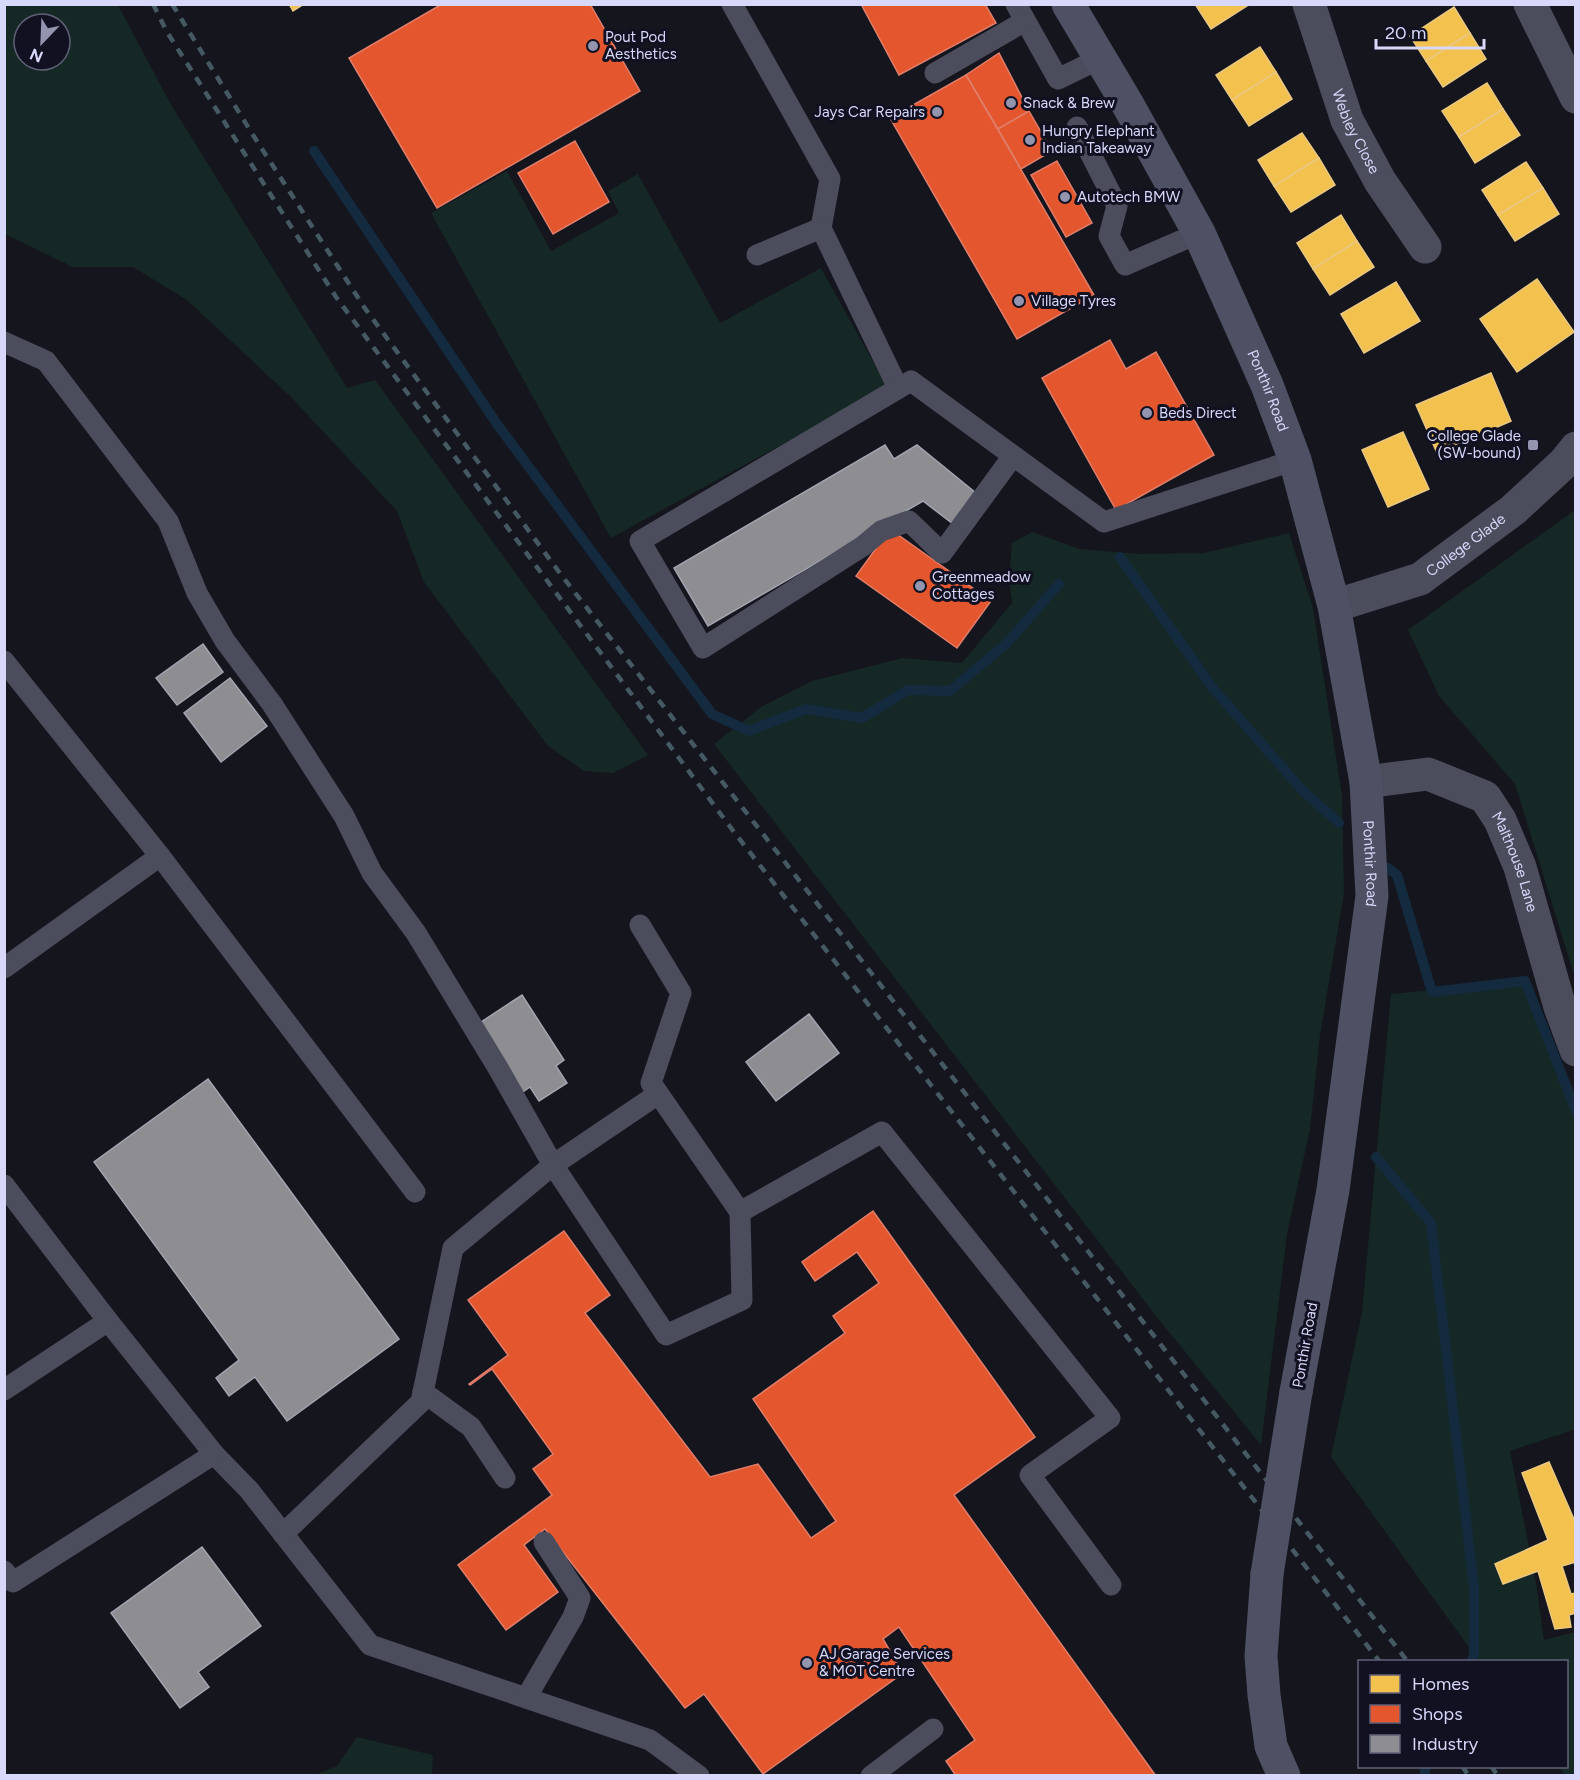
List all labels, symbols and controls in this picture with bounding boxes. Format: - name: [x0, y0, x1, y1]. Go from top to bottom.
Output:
- north arrow: [12, 12, 72, 72]
- scale bar: [1376, 12, 1484, 50]
- text: 20 m: [1385, 22, 1426, 44]
- place label: Pout Pod Aesthetics: [605, 28, 677, 63]
- marker: Pout Pod Aesthetics: [586, 39, 600, 53]
- text: N: [27, 44, 46, 67]
- street label: Webley Close: [1329, 87, 1383, 177]
- place label: Snack & Brew: [1023, 94, 1115, 112]
- marker: Snack & Brew: [1004, 96, 1018, 110]
- place label: Jays Car Repairs: [814, 103, 925, 121]
- marker: Jays Car Repairs: [930, 105, 944, 119]
- place label: Hungry Elephant Indian Takeaway: [1042, 122, 1155, 157]
- marker: Hungry Elephant Indian Takeaway: [1023, 133, 1037, 147]
- place label: Autotech BMW: [1077, 188, 1181, 206]
- marker: Autotech BMW: [1058, 190, 1072, 204]
- place label: Village Tyres: [1031, 292, 1116, 310]
- marker: Village Tyres: [1012, 294, 1026, 308]
- street label: Ponthir Road: [1243, 347, 1293, 434]
- place label: Beds Direct: [1159, 404, 1237, 422]
- marker: Beds Direct: [1140, 406, 1154, 420]
- place label: College Glade (SW-bound): [1427, 427, 1521, 462]
- marker: College Glade (SW-bound): [1526, 438, 1540, 452]
- street label: College Glade: [1422, 510, 1509, 580]
- place label: Greenmeadow Cottages: [932, 568, 1031, 603]
- marker: Greenmeadow Cottages: [913, 579, 927, 593]
- street label: Malthouse Lane: [1488, 808, 1541, 914]
- street label: Ponthir Road: [1359, 820, 1381, 908]
- street label: Ponthir Road: [1289, 1301, 1321, 1389]
- place label: AJ Garage Services & MOT Centre: [819, 1645, 950, 1680]
- marker: AJ Garage Services & MOT Centre: [800, 1656, 814, 1670]
- legend: [1358, 1660, 1568, 1768]
- text: Homes: [1412, 1673, 1470, 1695]
- text: Shops: [1412, 1703, 1463, 1725]
- text: Industry: [1412, 1733, 1479, 1755]

